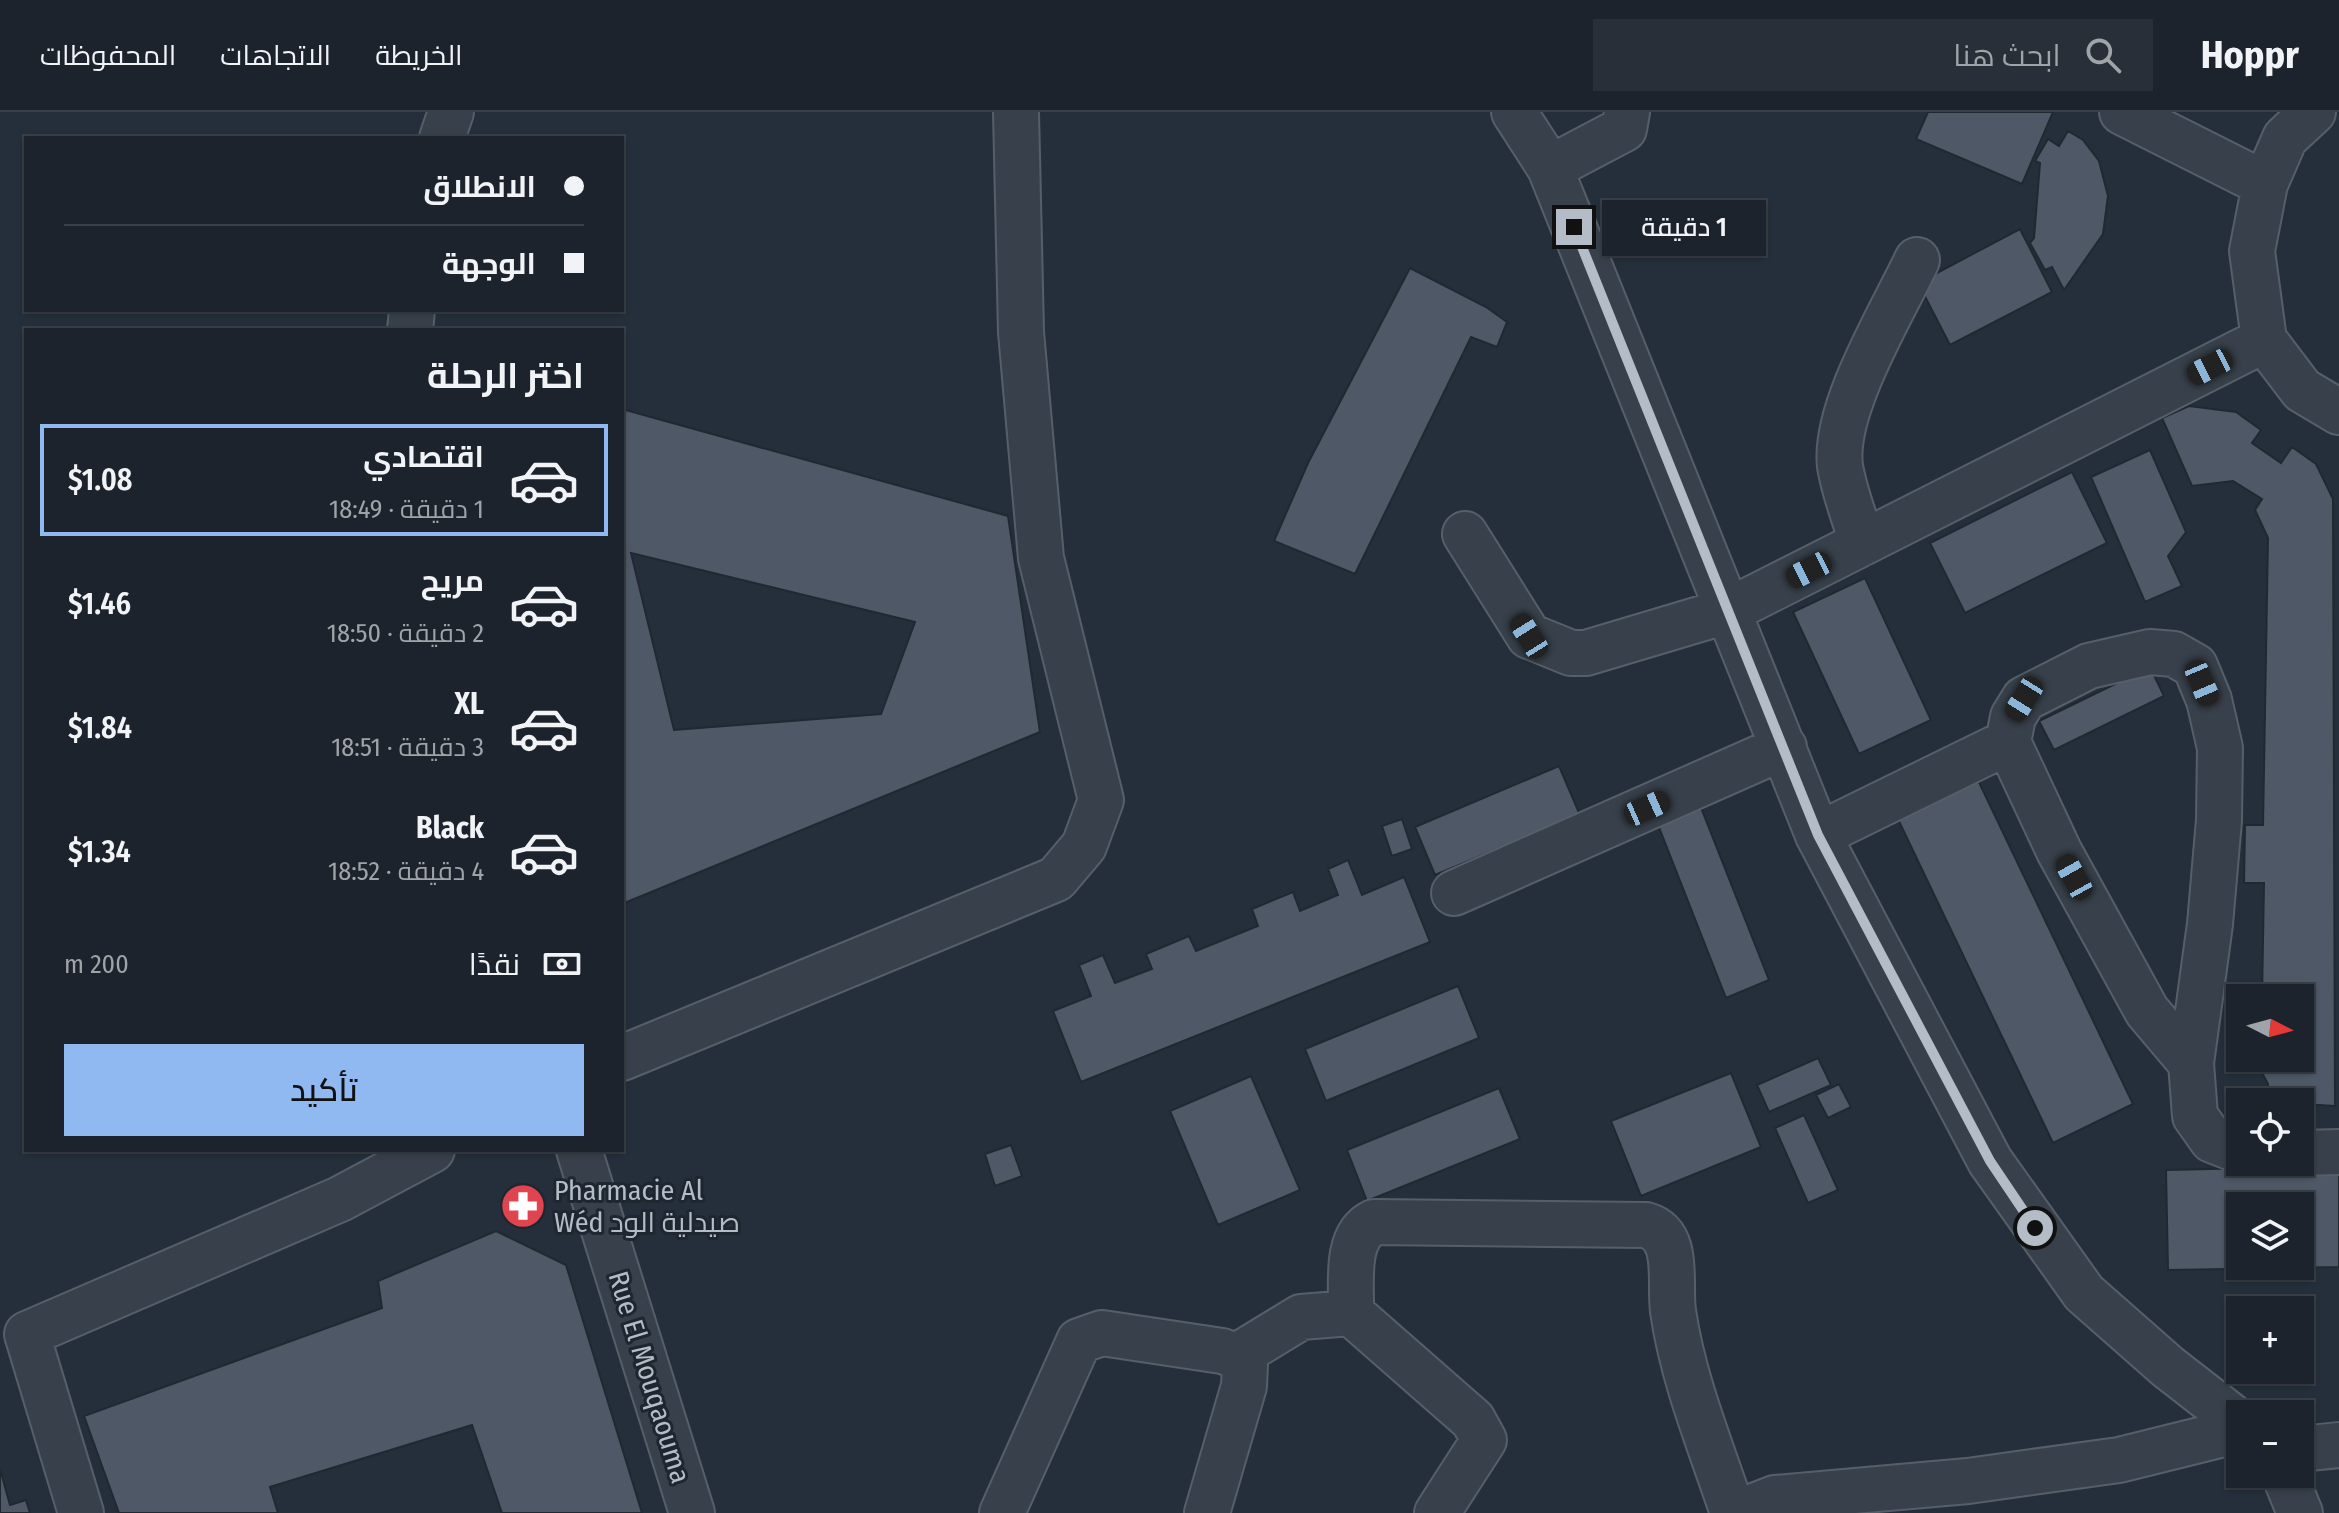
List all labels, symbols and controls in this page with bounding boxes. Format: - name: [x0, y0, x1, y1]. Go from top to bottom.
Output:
- search box: [1593, 19, 2153, 91]
- text: Hoppr: [2201, 32, 2299, 78]
- icon: search: [2081, 33, 2125, 77]
- text: ابحث هنا: [1953, 38, 2061, 74]
- text: المحفوظات: [40, 39, 176, 72]
- text: الاتجاهات: [220, 39, 331, 72]
- text: الخريطة: [375, 39, 463, 72]
- text: الانطلاق: [423, 169, 536, 205]
- callout: 1 دقيقة: [1602, 199, 1766, 255]
- route end: [1556, 209, 1592, 245]
- text: 1 دقيقة: [1641, 212, 1727, 243]
- text: الوجهة: [442, 246, 536, 282]
- car: [2183, 345, 2237, 389]
- text: اختر الرحلة: [427, 354, 584, 398]
- text: اقتصادي: [363, 439, 484, 475]
- icon: car: [508, 444, 580, 516]
- text: $1.08: [68, 462, 133, 498]
- text: 1 دقيقة · 18:49: [329, 494, 484, 525]
- car: [1782, 548, 1836, 592]
- text: مريح: [421, 563, 484, 599]
- icon: car: [508, 568, 580, 640]
- text: $1.46: [68, 586, 131, 622]
- car: [1506, 609, 1552, 663]
- text: 2 دقيقة · 18:50: [327, 618, 484, 649]
- car: [2182, 656, 2222, 710]
- car: [2001, 672, 2047, 726]
- text: XL: [454, 686, 484, 722]
- icon: car: [508, 692, 580, 764]
- text: $1.84: [68, 710, 132, 746]
- text: 3 دقيقة · 18:51: [331, 732, 484, 763]
- car: [1620, 787, 1674, 829]
- text: Black: [416, 810, 484, 846]
- icon: car: [508, 816, 580, 888]
- text: $1.34: [68, 834, 131, 870]
- car: [2052, 850, 2096, 904]
- text: 4 دقيقة · 18:52: [328, 856, 484, 887]
- icon: cash: [540, 942, 584, 986]
- text: نقدًا: [469, 947, 520, 983]
- text: 200 m: [64, 949, 129, 980]
- north arrow: [2226, 984, 2314, 1072]
- map controls: [2226, 984, 2314, 1488]
- button: تأكيد: [64, 1044, 584, 1136]
- button: locate: [2226, 1088, 2314, 1176]
- place label: Pharmacie Al Wéd صيدلية الود: [554, 1174, 740, 1239]
- pharmacy icon: Pharmacie Al Wéd صيدلية الود: [499, 1182, 547, 1230]
- button: layers: [2226, 1192, 2314, 1280]
- route start: [2017, 1210, 2053, 1246]
- street label: Rue El Mouqaouma: [602, 1267, 697, 1487]
- button: +: [2226, 1296, 2314, 1384]
- button: −: [2226, 1400, 2314, 1488]

